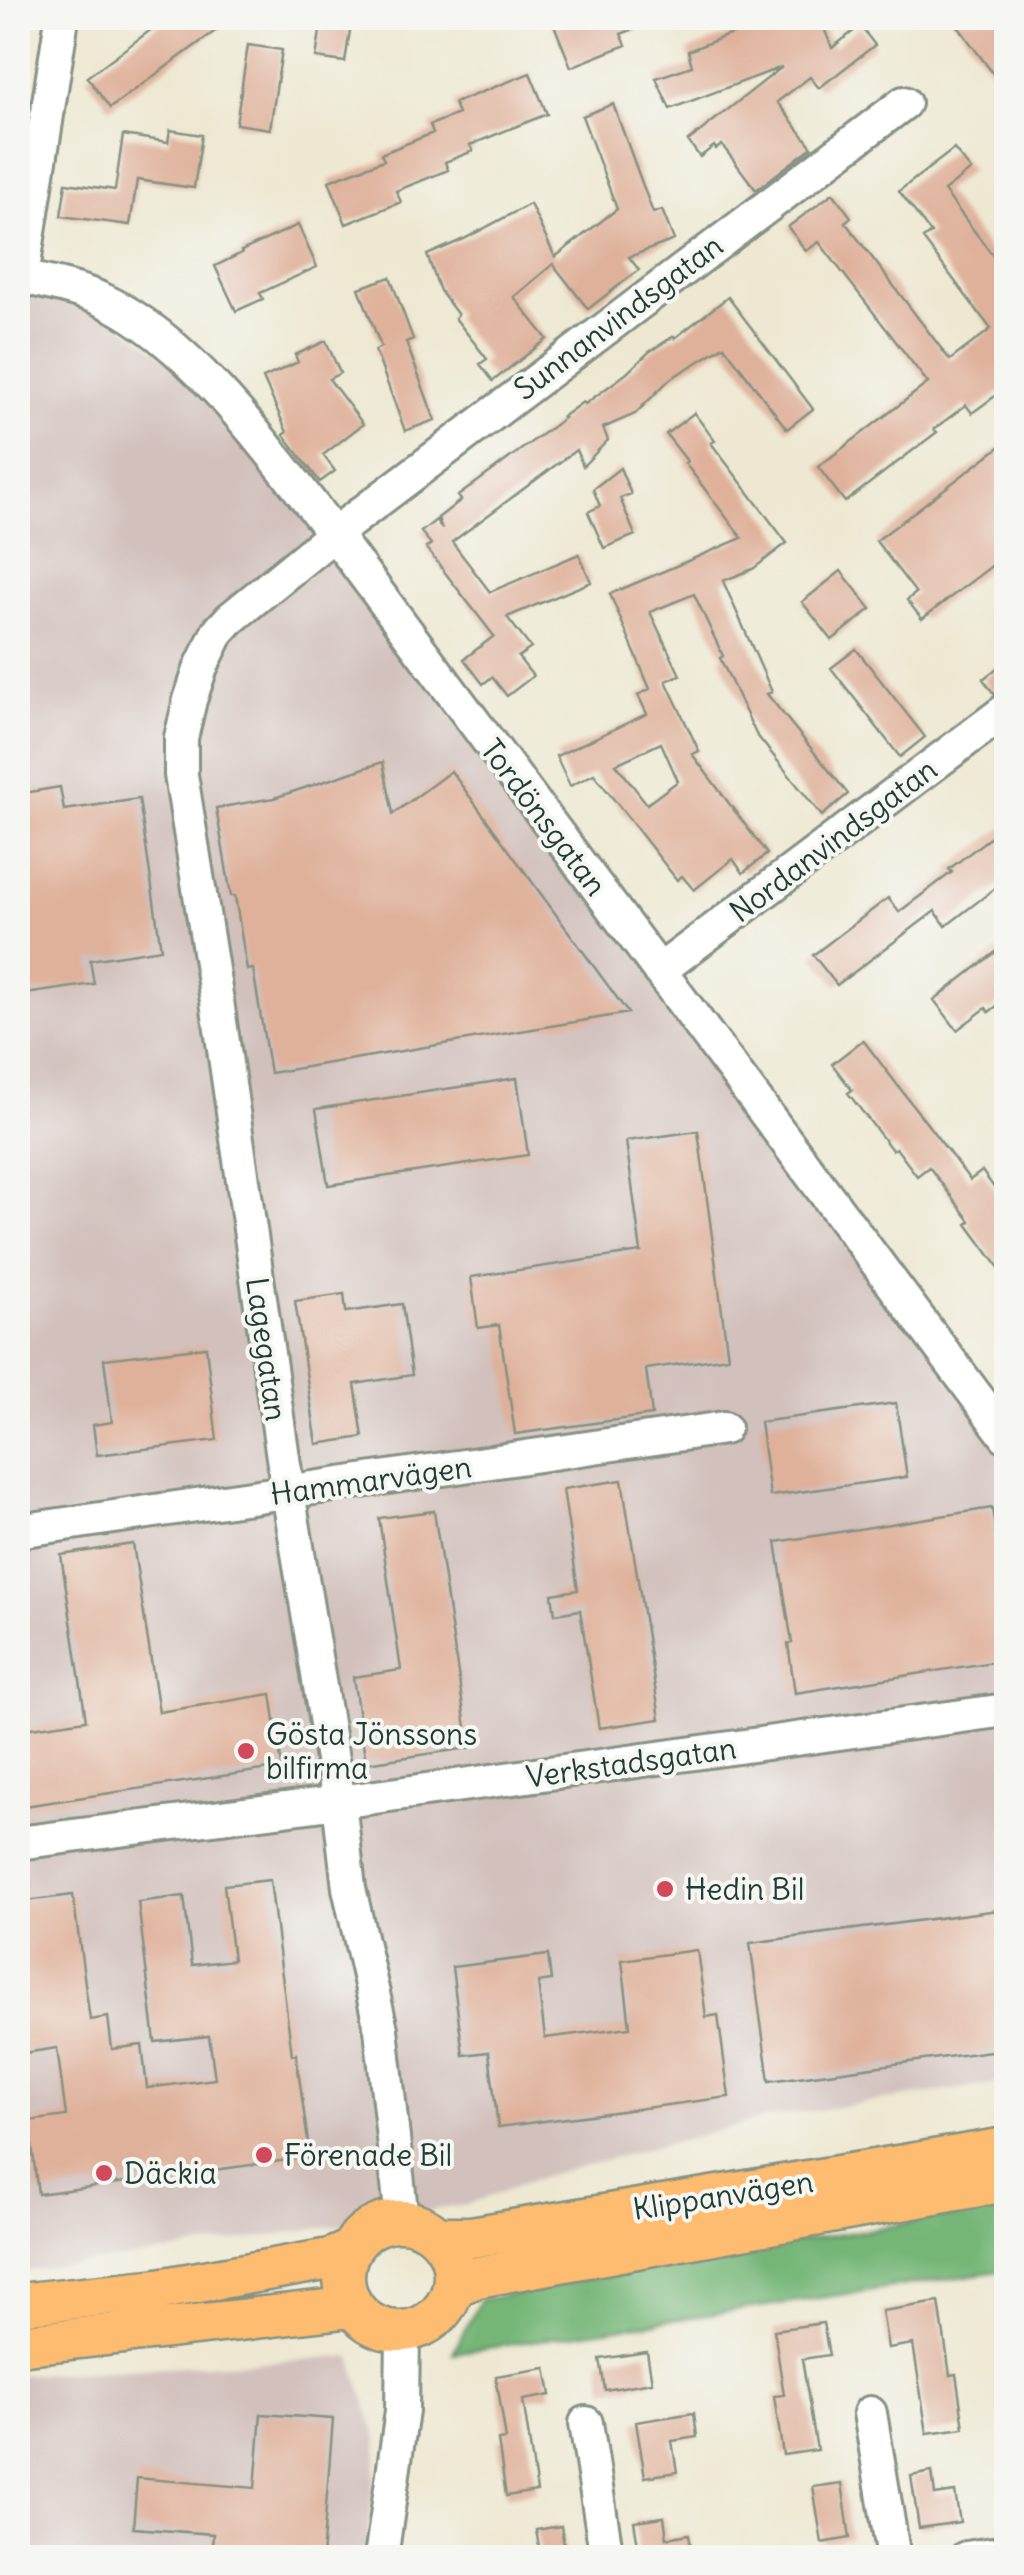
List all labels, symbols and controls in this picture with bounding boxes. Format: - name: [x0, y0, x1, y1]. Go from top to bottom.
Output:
- street label: Sunnanvindsgatan: [506, 226, 730, 408]
- street label: Tordönsgatan: [473, 731, 615, 903]
- street label: Nordanvindsgatan: [722, 750, 944, 930]
- street label: Lagegatan: [238, 1275, 296, 1423]
- street label: Hammarvägen: [268, 1447, 474, 1513]
- place label: Gösta Jönssons bilfirma: [266, 1715, 477, 1787]
- street label: Verkstadsgatan: [523, 1728, 739, 1796]
- marker: Gösta Jönssons bilfirma: [235, 1740, 257, 1762]
- place label: Hedin Bil: [685, 1870, 804, 1908]
- marker: Hedin Bil: [654, 1878, 676, 1900]
- place label: Förenade Bil: [284, 2136, 452, 2174]
- marker: Förenade Bil: [253, 2144, 275, 2166]
- place label: Däckia: [124, 2154, 217, 2192]
- marker: Däckia: [93, 2162, 115, 2184]
- street label: Klippanvägen: [630, 2162, 816, 2228]

